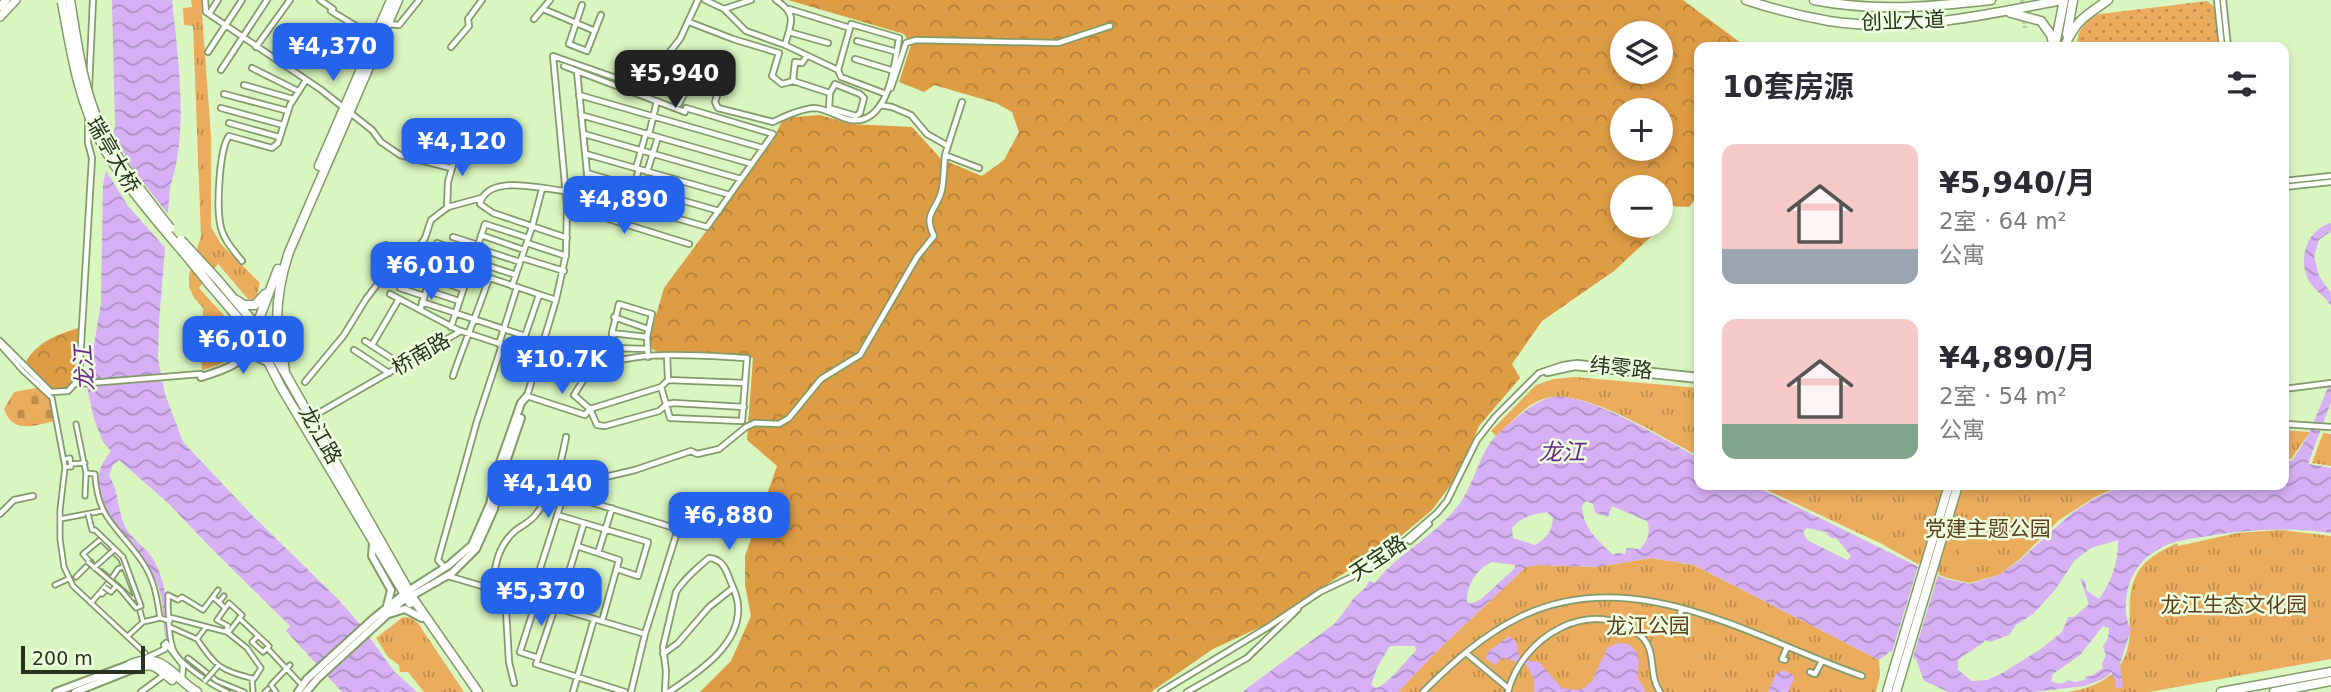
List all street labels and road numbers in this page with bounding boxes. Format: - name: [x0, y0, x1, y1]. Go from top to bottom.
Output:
- street label: 创业大道: [1861, 8, 1945, 34]
- street label: 瑞亭大桥: [82, 113, 144, 197]
- street label: 桥南路: [388, 328, 454, 380]
- street label: 纬零路: [1588, 353, 1654, 383]
- street label: 龙江路: [294, 402, 346, 468]
- street label: 天宝路: [1345, 530, 1411, 586]

